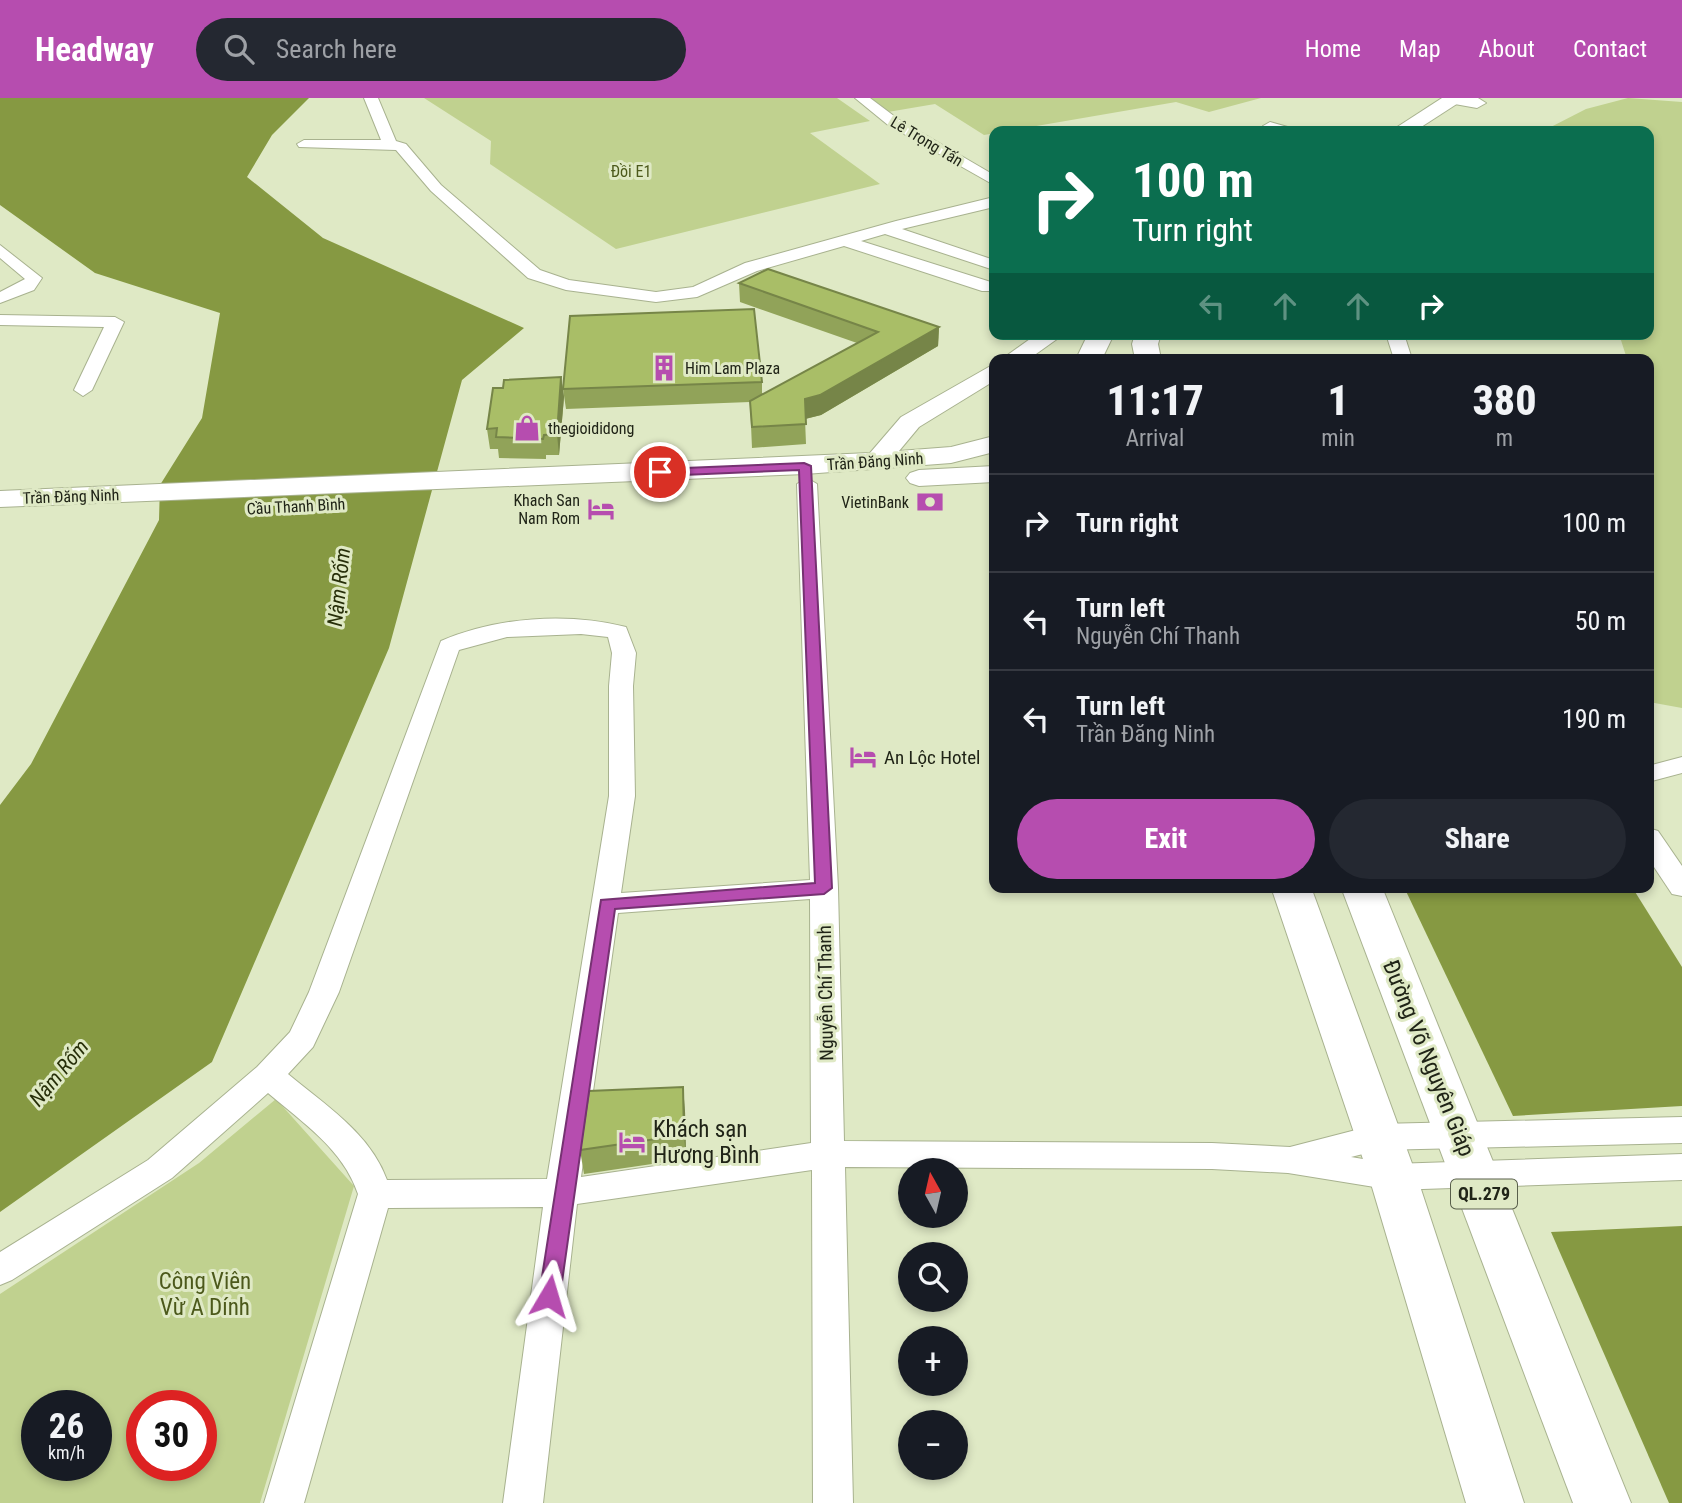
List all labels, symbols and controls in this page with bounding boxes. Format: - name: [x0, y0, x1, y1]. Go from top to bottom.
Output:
- search box: [196, 18, 686, 81]
- text: Headway: [35, 30, 154, 69]
- icon: search: [220, 30, 258, 68]
- text: Search here: [276, 34, 397, 64]
- text: Home: [1305, 35, 1361, 63]
- text: Map: [1399, 35, 1441, 63]
- text: About: [1479, 35, 1535, 63]
- text: Contact: [1573, 35, 1647, 63]
- street label: Lê Trọng Tấn: [887, 112, 966, 170]
- text: 100 m: [1132, 152, 1254, 209]
- icon: right: [1017, 154, 1108, 245]
- park label: Đồi E1: [611, 162, 651, 181]
- text: Turn right: [1132, 211, 1253, 249]
- icon: left: [1193, 287, 1231, 325]
- icon: ahead: [1266, 287, 1304, 325]
- icon: ahead: [1339, 287, 1377, 325]
- icon: right: [1412, 287, 1450, 325]
- building icon: Him Lam Plaza: [649, 353, 679, 383]
- place label: Him Lam Plaza: [685, 359, 780, 378]
- text: 11:17: [1106, 376, 1204, 425]
- text: 1: [1327, 376, 1349, 425]
- text: 380: [1472, 376, 1537, 425]
- shop icon: thegioididong: [512, 413, 542, 443]
- place label: thegioididong: [548, 419, 634, 438]
- text: Arrival: [1126, 425, 1184, 452]
- text: min: [1321, 425, 1355, 452]
- text: m: [1496, 425, 1513, 452]
- pin: [630, 442, 690, 502]
- street label: Trần Đăng Ninh: [826, 449, 924, 474]
- icon: arrive: [641, 453, 679, 491]
- street label: Trần Đăng Ninh: [22, 485, 120, 508]
- bank icon: VietinBank: [915, 487, 945, 517]
- place label: Khach San Nam Rom: [513, 491, 580, 528]
- place label: VietinBank: [841, 493, 910, 512]
- street label: Cầu Thanh Bình: [246, 494, 346, 519]
- hotel icon: Khach San Nam Rom: [586, 494, 616, 524]
- icon: right: [1017, 504, 1055, 542]
- text: Turn right: [1076, 508, 1178, 538]
- text: 100 m: [1562, 508, 1626, 538]
- water label: Nậm Rốm: [323, 547, 355, 627]
- text: Turn left: [1076, 593, 1165, 623]
- icon: left: [1017, 602, 1055, 640]
- text: 50 m: [1575, 606, 1626, 636]
- text: Nguyễn Chí Thanh: [1076, 623, 1240, 650]
- text: Turn left: [1076, 691, 1165, 721]
- icon: left: [1017, 700, 1055, 738]
- text: 190 m: [1562, 704, 1626, 734]
- text: Trần Đăng Ninh: [1076, 721, 1215, 748]
- hotel icon: An Lộc Hotel: [848, 742, 878, 772]
- place label: An Lộc Hotel: [884, 746, 980, 769]
- button: Exit: [1017, 799, 1315, 879]
- button: Share: [1329, 799, 1626, 879]
- street label: Nguyễn Chí Thanh: [813, 925, 838, 1061]
- street label: Đường Võ Nguyên Giáp: [1377, 956, 1480, 1160]
- water label: Nậm Rốm: [24, 1035, 94, 1111]
- place label: Khách sạn Hương Bình: [653, 1116, 759, 1169]
- hotel icon: Khách sạn Hương Bình: [617, 1127, 647, 1157]
- north arrow: [898, 1158, 968, 1228]
- map controls: [898, 1158, 968, 1480]
- road number: QL.279: [1451, 1180, 1517, 1209]
- button: search: [898, 1242, 968, 1312]
- position arrow: [512, 1259, 586, 1333]
- park label: Công Viên Vừ A Dính: [159, 1268, 251, 1321]
- button: +: [898, 1326, 968, 1396]
- speed limit sign: 30: [126, 1390, 217, 1481]
- text: 26: [49, 1406, 84, 1447]
- button: −: [898, 1410, 968, 1480]
- text: km/h: [48, 1442, 85, 1463]

